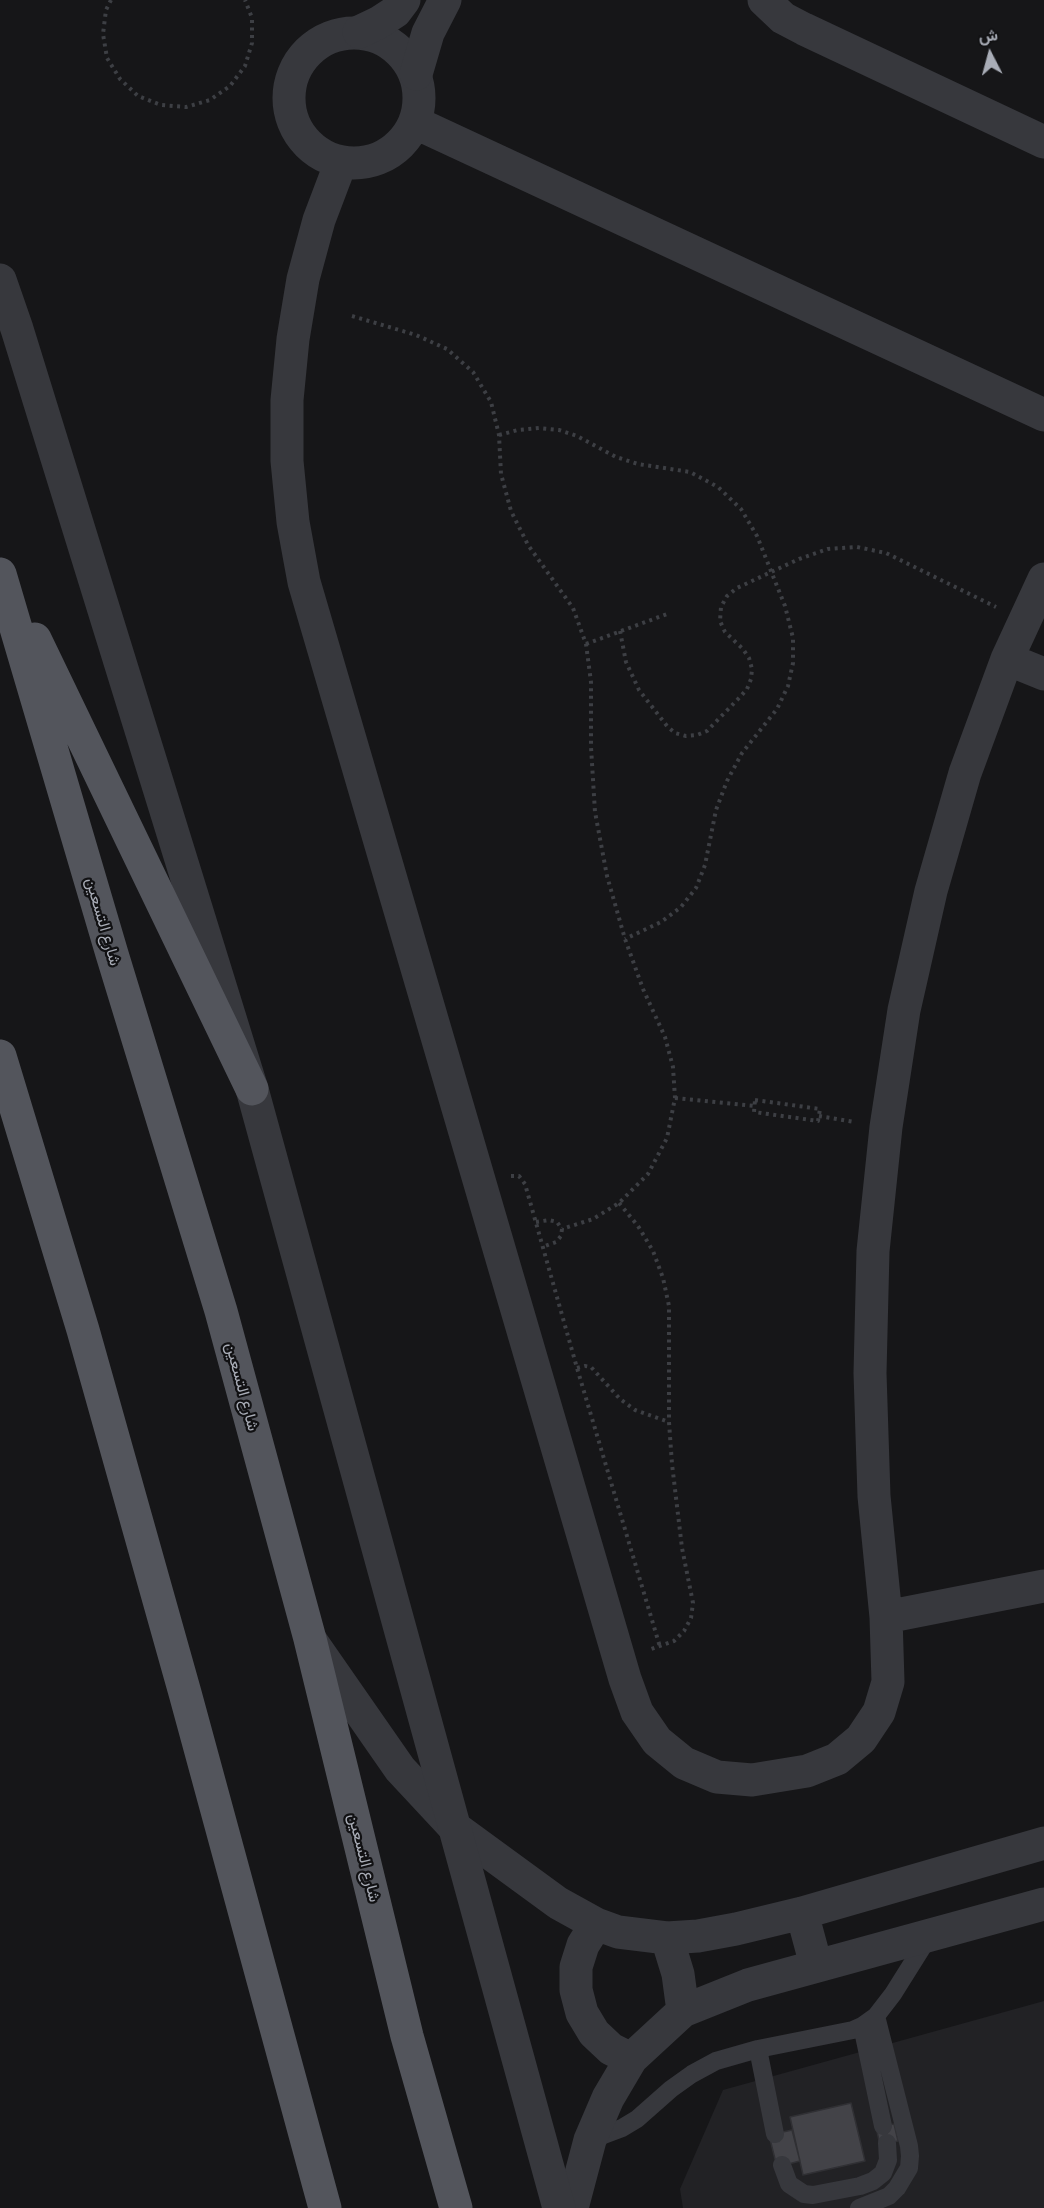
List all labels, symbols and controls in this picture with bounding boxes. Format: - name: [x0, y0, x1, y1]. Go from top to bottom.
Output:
- north arrow: [960, 24, 1020, 84]
- text: ش: [978, 25, 999, 46]
- street label: شارع التسعين: [80, 876, 124, 968]
- street label: شارع التسعين: [220, 1341, 262, 1433]
- street label: شارع التسعين: [343, 1812, 383, 1904]

